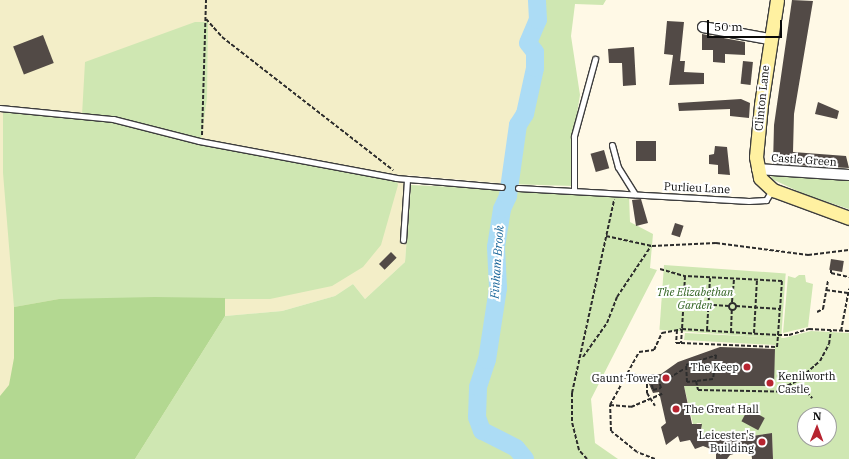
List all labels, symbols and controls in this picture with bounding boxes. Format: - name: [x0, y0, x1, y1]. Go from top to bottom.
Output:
- scale bar: [709, 12, 784, 38]
- text: 50 m: [714, 19, 743, 34]
- street label: Clinton Lane: [752, 64, 772, 132]
- street label: Castle Green: [771, 151, 837, 169]
- street label: Purlieu Lane: [664, 180, 730, 196]
- water label: Finham Brook: [487, 225, 507, 299]
- park label: The Elizabethan Garden: [657, 286, 733, 312]
- place label: The Keep: [690, 360, 739, 374]
- marker: The Keep: [742, 362, 752, 372]
- place label: Kenilworth Castle: [778, 370, 836, 396]
- place label: Gaunt Tower: [592, 371, 658, 385]
- marker: Gaunt Tower: [661, 373, 671, 383]
- marker: Kenilworth Castle: [765, 378, 775, 388]
- place label: The Great Hall: [684, 402, 759, 416]
- marker: The Great Hall: [671, 404, 681, 414]
- north arrow: [797, 407, 837, 447]
- text: N: [813, 409, 822, 423]
- place label: Leicester's Building: [699, 429, 754, 455]
- marker: Leicester's Building: [757, 437, 767, 447]

